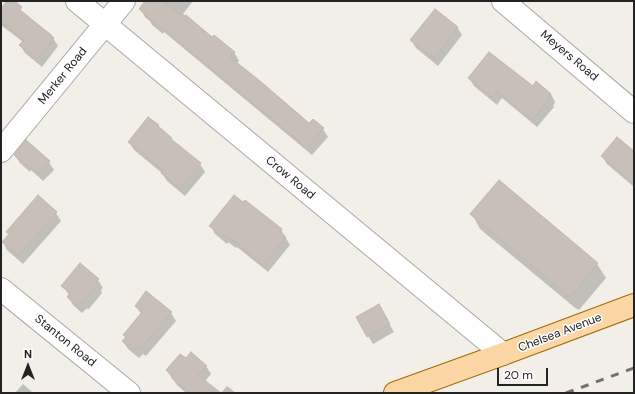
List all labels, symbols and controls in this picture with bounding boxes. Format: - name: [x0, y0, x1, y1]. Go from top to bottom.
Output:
- street label: Meyers Road: [537, 28, 601, 84]
- street label: Merker Road: [36, 45, 90, 107]
- street label: Crow Road: [262, 153, 318, 203]
- street label: Chelsea Avenue: [516, 310, 604, 356]
- street label: Stanton Road: [31, 312, 99, 370]
- north arrow: [8, 346, 48, 386]
- text: N: [24, 347, 32, 361]
- scale bar: [499, 360, 550, 386]
- text: 20 m: [504, 367, 533, 383]

